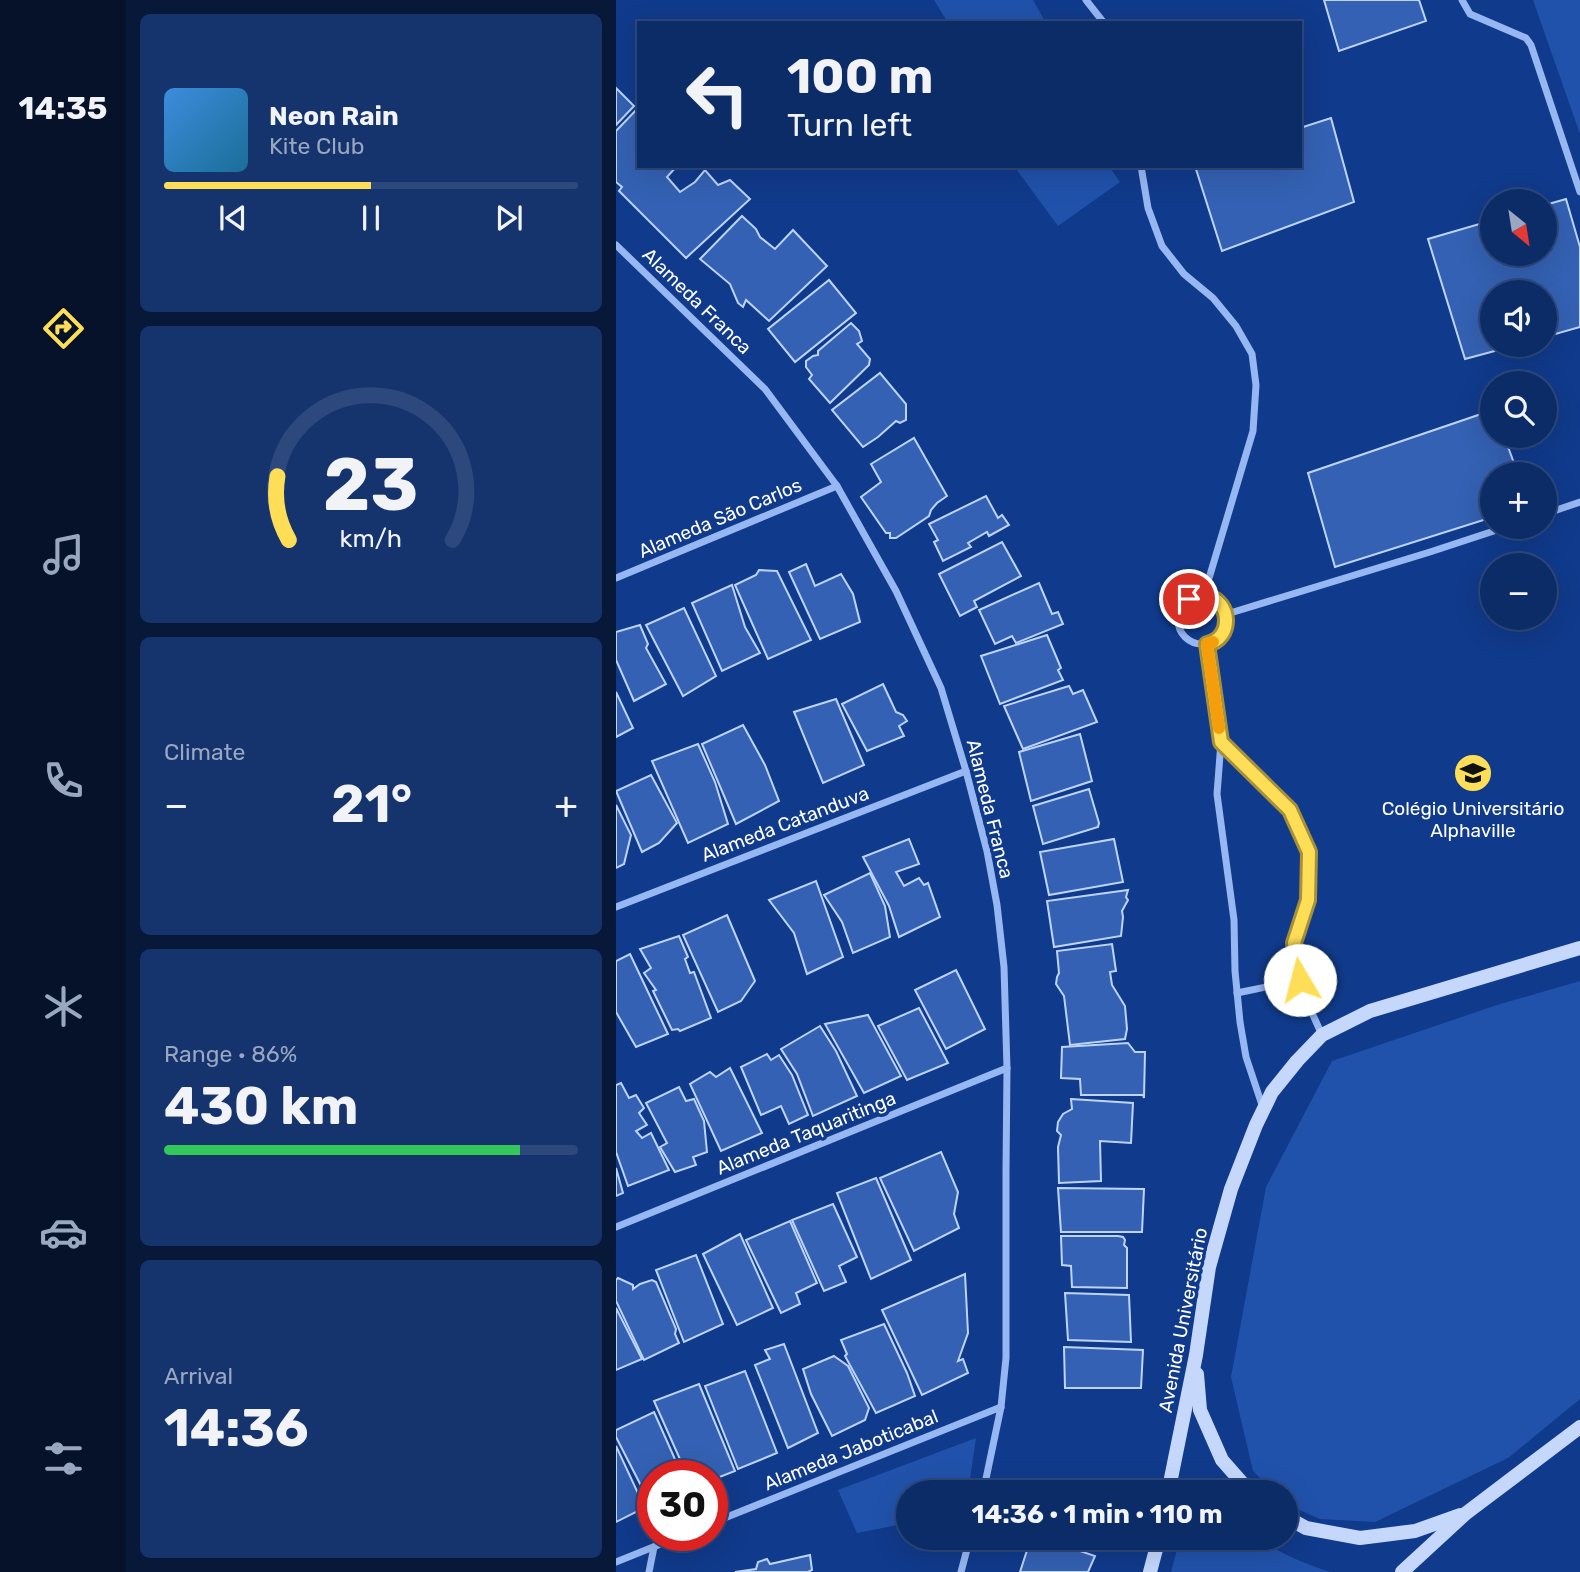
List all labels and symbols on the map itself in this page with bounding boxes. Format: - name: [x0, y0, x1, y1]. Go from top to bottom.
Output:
- north arrow: [1480, 189, 1558, 266]
- street label: Alameda Franca: [638, 243, 756, 359]
- street label: Alameda São Carlos: [635, 473, 805, 563]
- pin: [1159, 569, 1219, 629]
- street label: Alameda Franca: [962, 737, 1018, 881]
- school or university icon: Colégio Universitário Alphaville: [1452, 752, 1494, 794]
- street label: Alameda Catanduva: [698, 781, 872, 867]
- place label: Colégio Universitário Alphaville: [1382, 797, 1564, 842]
- position arrow: [1263, 943, 1337, 1017]
- street label: Alameda Taquaritinga: [713, 1086, 899, 1180]
- street label: Avenida Universitário: [1154, 1226, 1212, 1414]
- street label: Alameda Jaboticabal: [761, 1405, 941, 1495]
- speed limit sign: 30: [637, 1460, 728, 1551]

